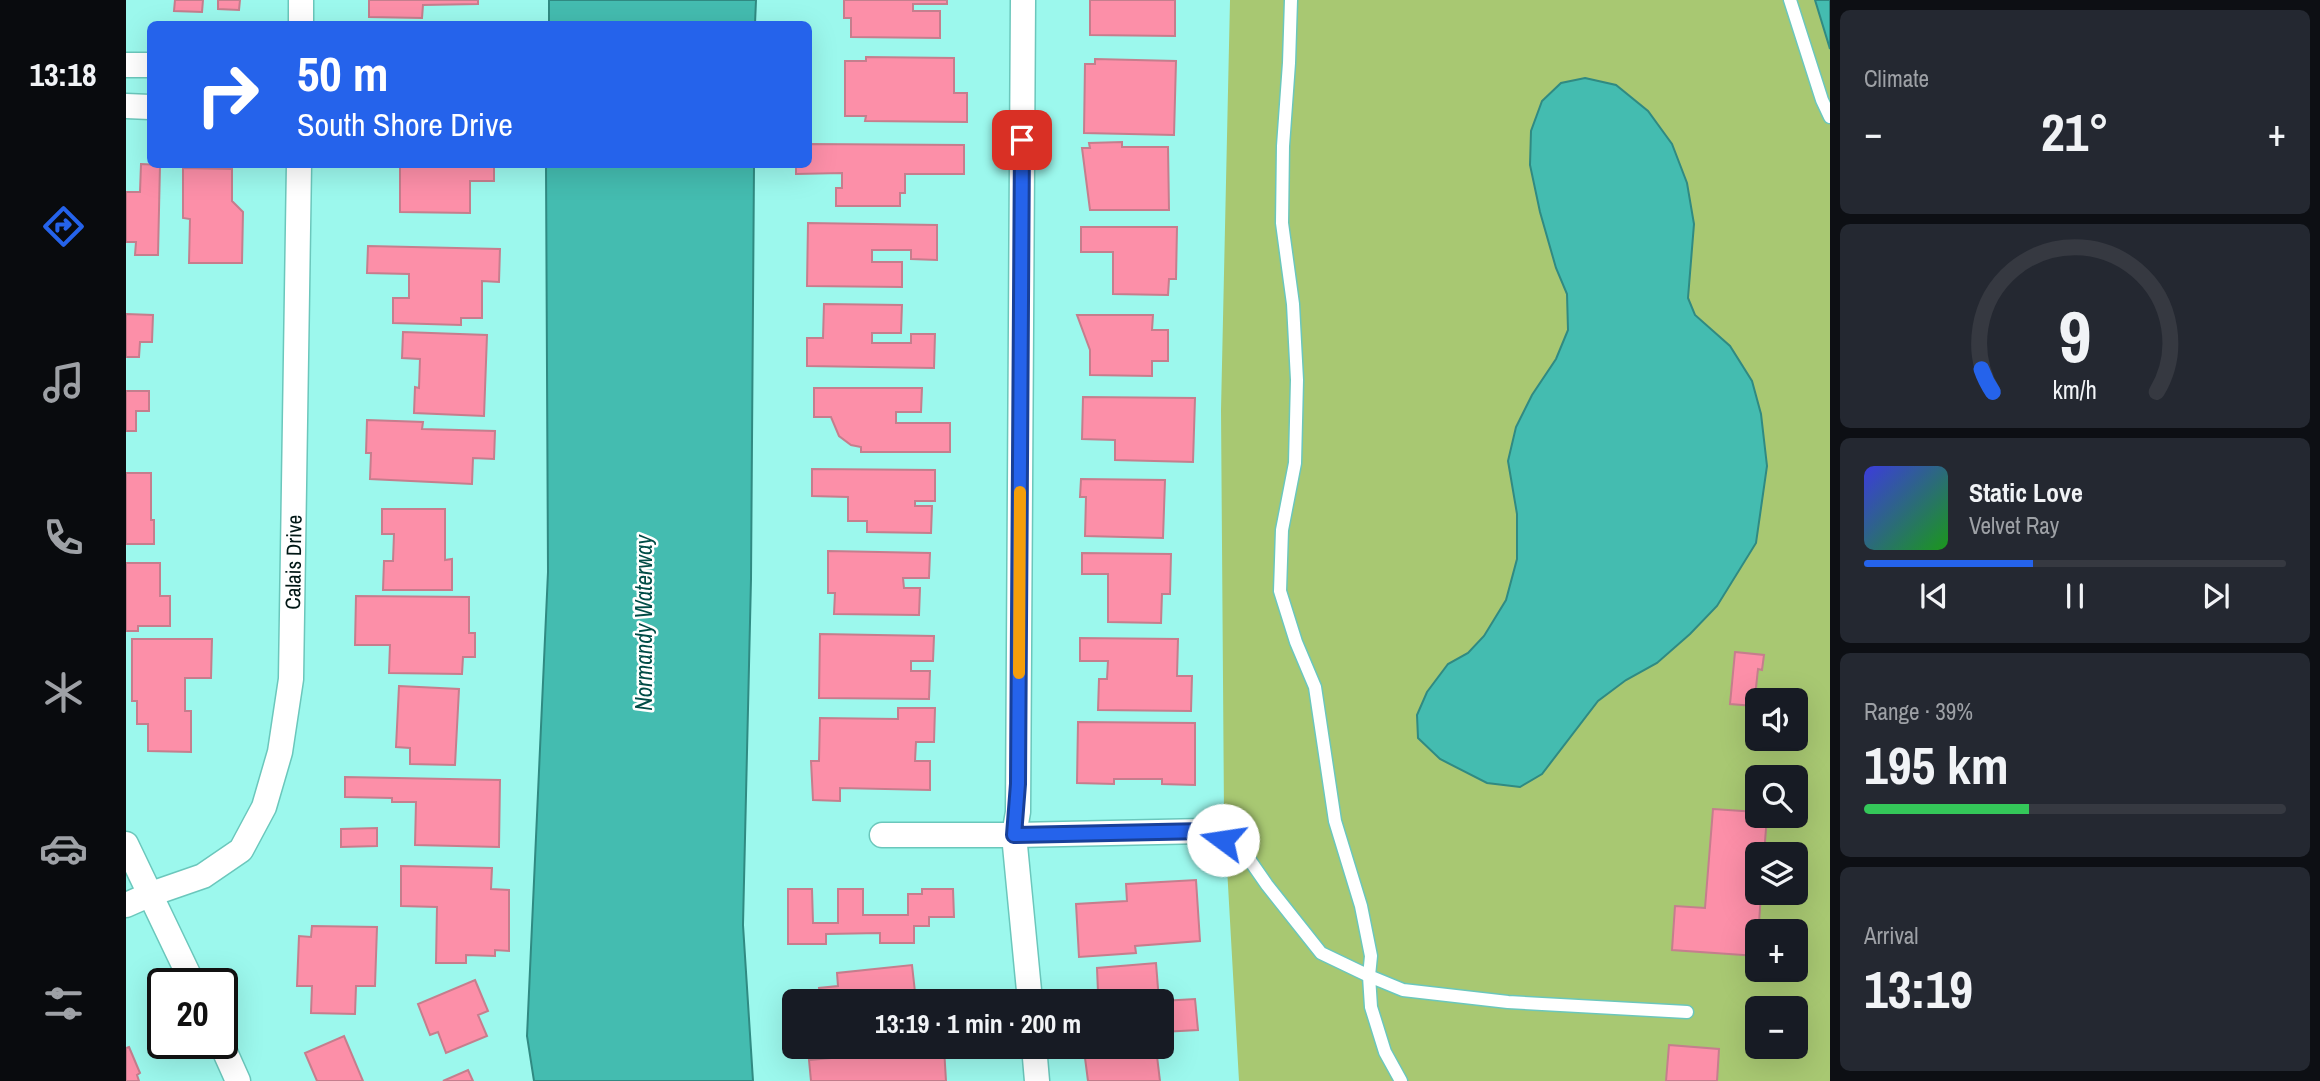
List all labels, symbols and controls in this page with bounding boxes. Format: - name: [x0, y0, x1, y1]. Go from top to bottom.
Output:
- text: 50 m: [297, 40, 389, 106]
- icon: right: [182, 49, 273, 140]
- text: 13:18: [29, 53, 97, 96]
- text: Climate: [1864, 63, 1929, 94]
- text: 21°: [2041, 97, 2109, 167]
- text: South Shore Drive: [297, 103, 513, 146]
- text: −: [1864, 107, 1882, 158]
- text: +: [2268, 107, 2286, 158]
- pin: [992, 110, 1052, 170]
- icon: arrive: [1003, 121, 1041, 159]
- icon: directions: [39, 202, 88, 251]
- text: 9: [2058, 288, 2092, 386]
- icon: music: [39, 358, 88, 407]
- text: km/h: [2053, 373, 2097, 407]
- text: Static Love: [1969, 475, 2083, 510]
- text: Velvet Ray: [1969, 510, 2059, 541]
- icon: phone: [39, 513, 88, 562]
- street label: Calais Drive: [278, 515, 308, 610]
- water label: Normandy Waterway: [628, 534, 659, 711]
- icon: previous: [1915, 577, 1953, 615]
- icon: pause: [2056, 577, 2094, 615]
- icon: next: [2197, 577, 2235, 615]
- icon: climate: [39, 668, 88, 717]
- map controls: [1745, 688, 1808, 1059]
- button: sound: [1745, 688, 1808, 751]
- text: Range · 39%: [1864, 696, 1973, 727]
- text: 195 km: [1864, 730, 2009, 800]
- button: search: [1745, 765, 1808, 828]
- position arrow: [1186, 803, 1260, 877]
- icon: car: [39, 824, 88, 873]
- button: layers: [1745, 842, 1808, 905]
- button: +: [1745, 919, 1808, 982]
- text: Arrival: [1864, 920, 1919, 951]
- text: 13:19: [1864, 954, 1973, 1024]
- speed limit sign: 20: [147, 968, 238, 1059]
- icon: filters: [39, 979, 88, 1028]
- button: −: [1745, 996, 1808, 1059]
- text: 13:19 · 1 min · 200 m: [875, 1006, 1081, 1041]

